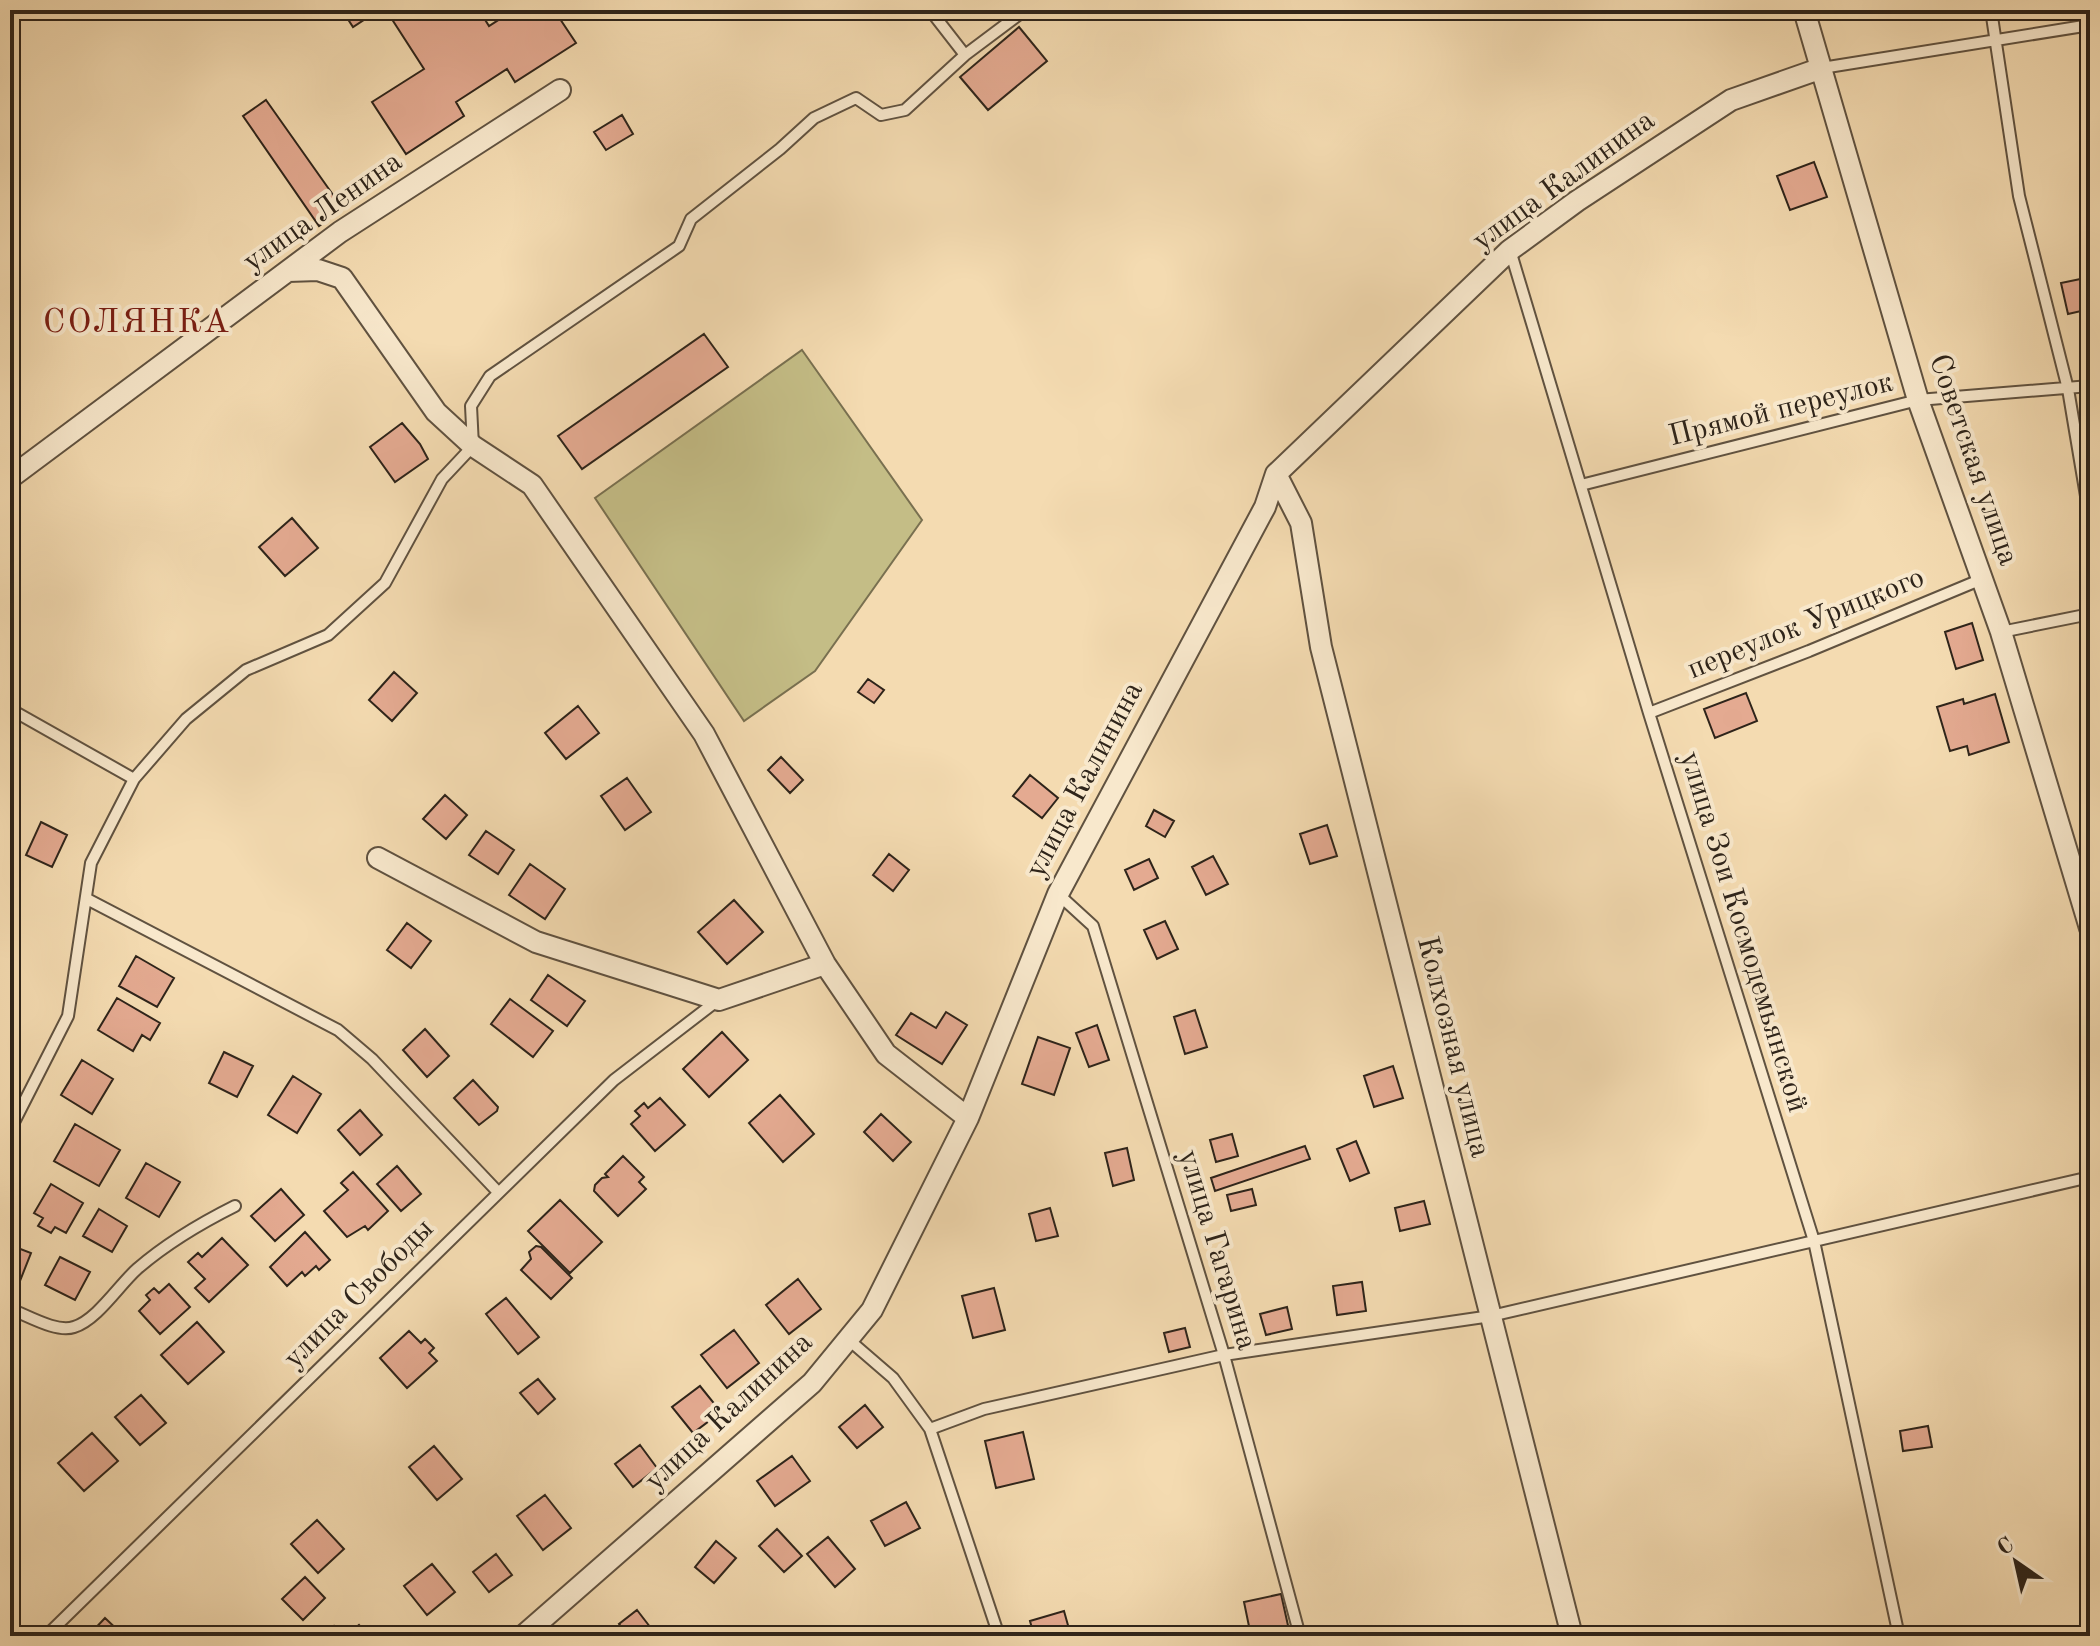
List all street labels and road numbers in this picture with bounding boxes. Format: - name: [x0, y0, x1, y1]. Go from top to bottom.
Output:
- street label: улица Калинина: [1467, 105, 1661, 257]
- street label: улица Ленина: [238, 146, 408, 278]
- street label: Советская улица: [1923, 351, 2023, 570]
- street label: Прямой переулок: [1666, 368, 1896, 452]
- street label: переулок Урицкого: [1683, 563, 1929, 685]
- street label: улица Калинина: [1021, 677, 1149, 883]
- street label: улица Зои Космодемьянской: [1674, 748, 1812, 1116]
- street label: Колхозная улица: [1411, 933, 1495, 1161]
- street label: улица Гагарина: [1172, 1146, 1262, 1354]
- street label: улица Свободы: [278, 1213, 440, 1375]
- street label: улица Калинина: [639, 1327, 819, 1497]

